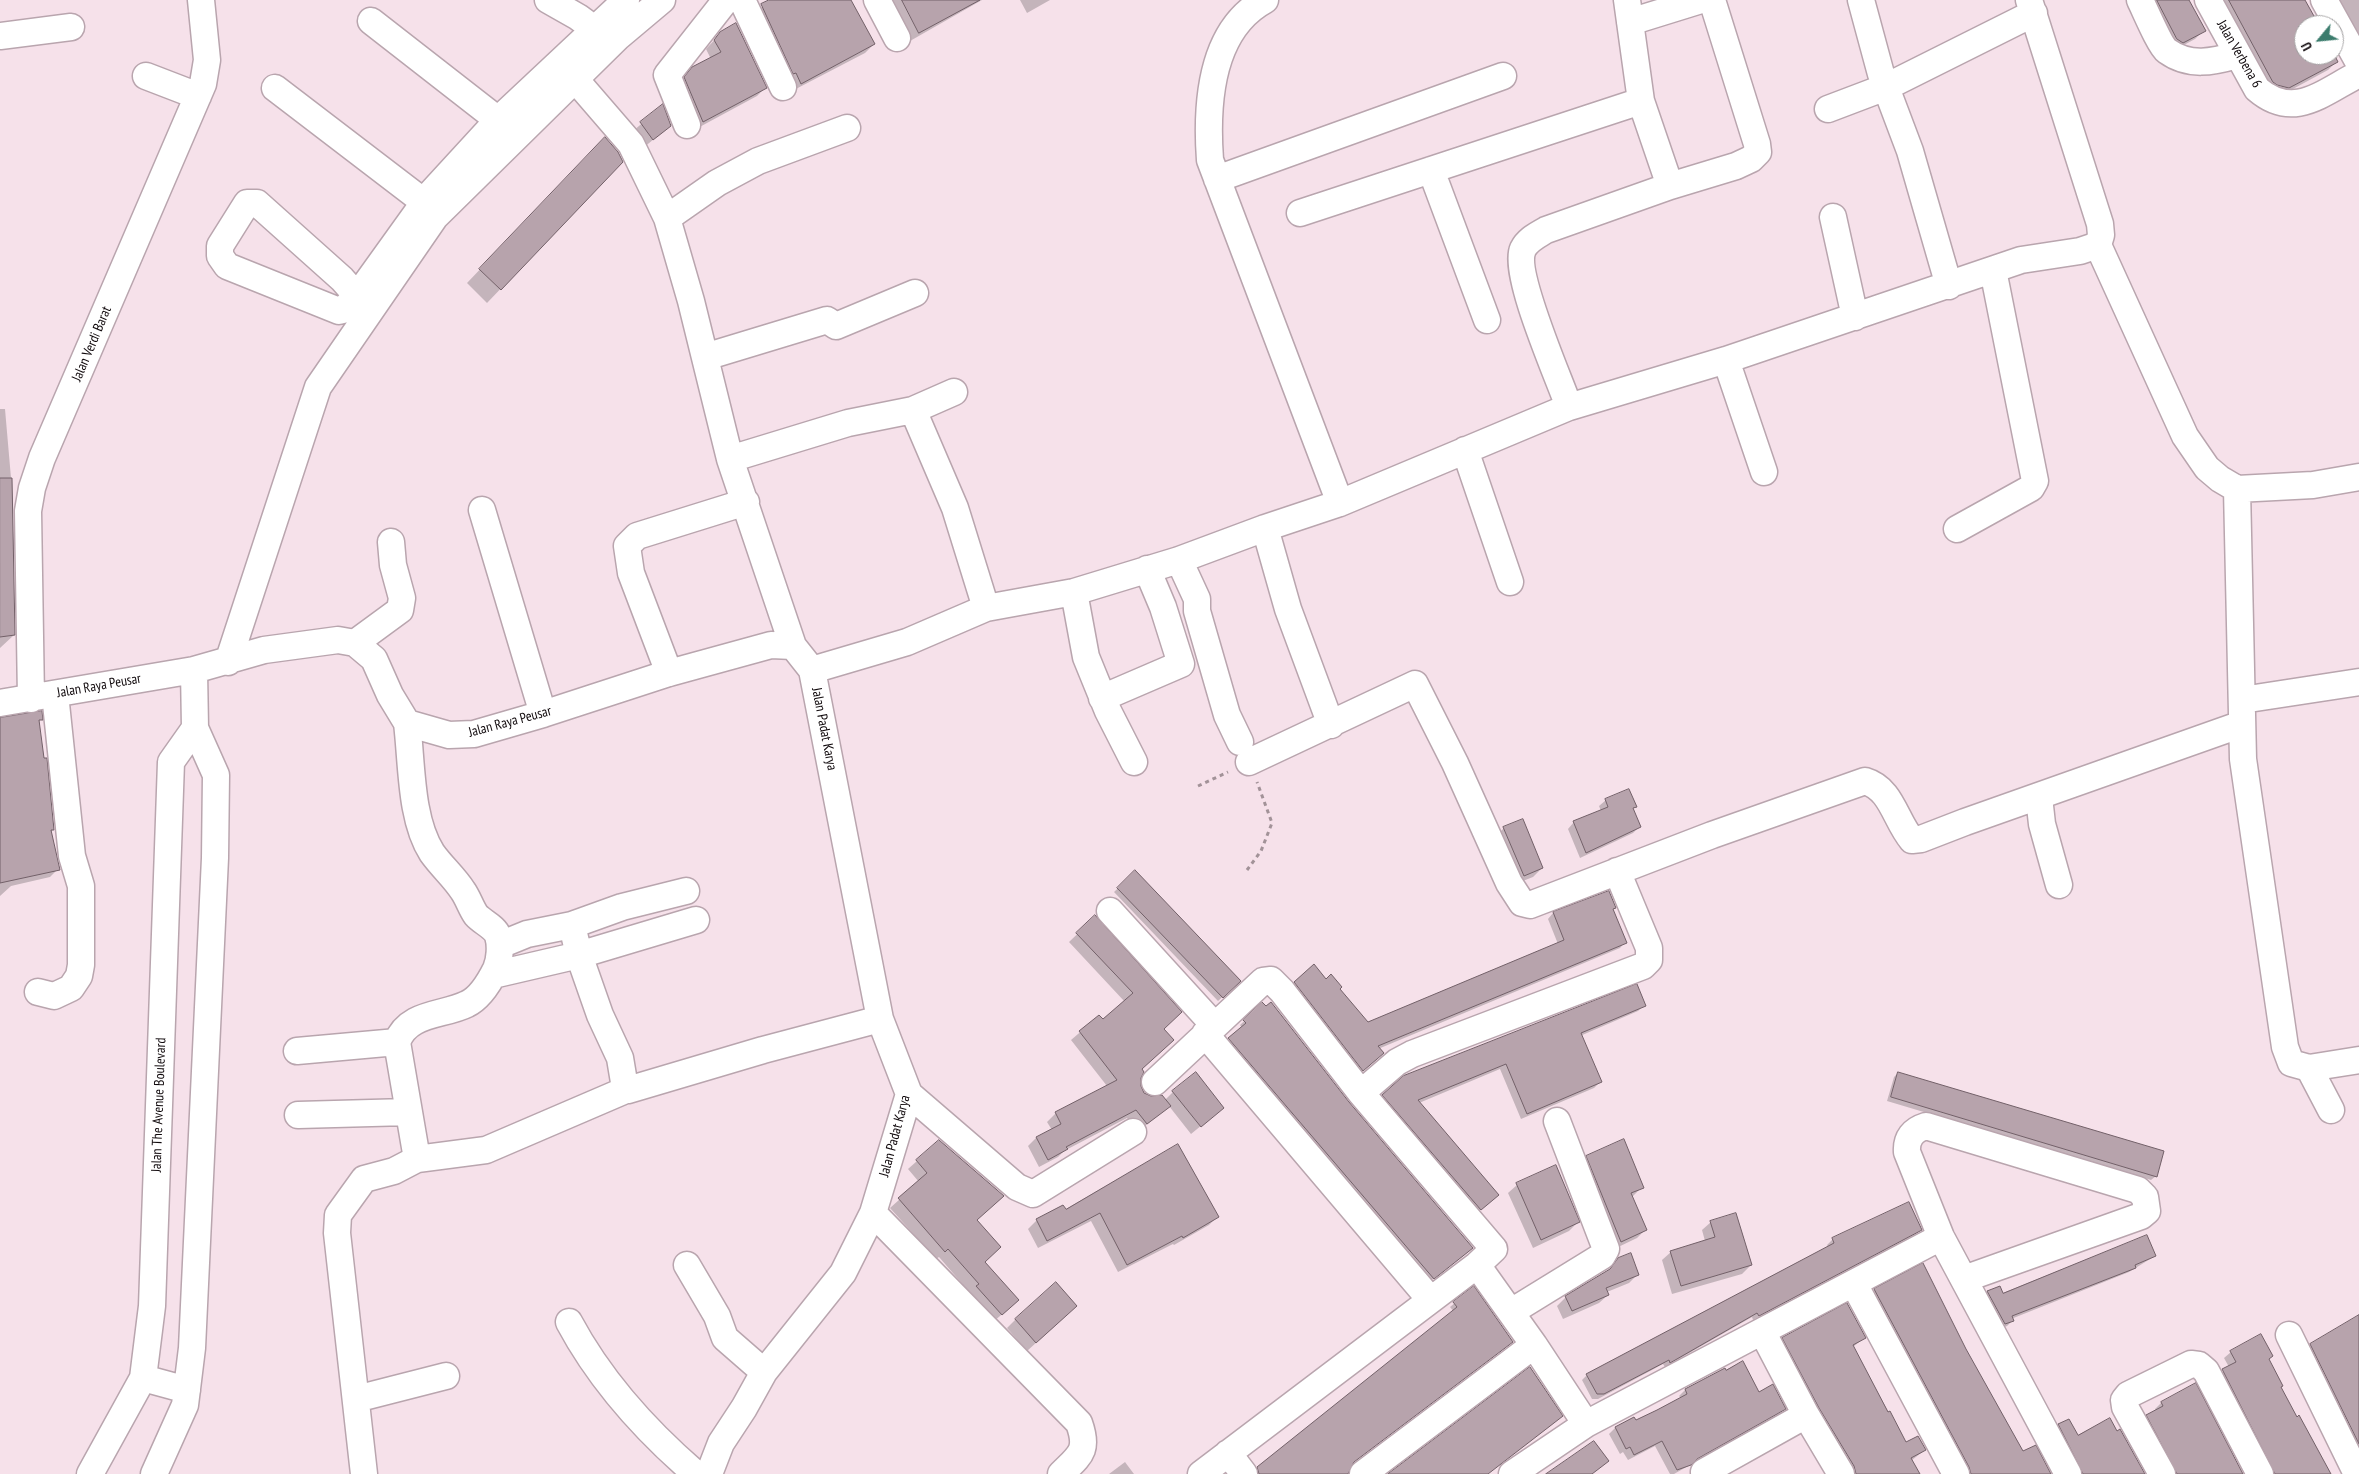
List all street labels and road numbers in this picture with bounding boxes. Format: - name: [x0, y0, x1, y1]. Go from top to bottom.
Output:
- street label: Jalan Verbena 6: [2213, 17, 2265, 91]
- street label: Jalan Verdi Barat: [69, 304, 115, 384]
- street label: Jalan Raya Peusar: [56, 670, 142, 702]
- street label: Jalan Padat Karya: [808, 686, 840, 772]
- street label: Jalan Raya Peusar: [467, 703, 553, 741]
- street label: Jalan The Avenue Boulevard: [148, 1037, 170, 1173]
- street label: Jalan Padat Karya: [876, 1093, 914, 1179]

